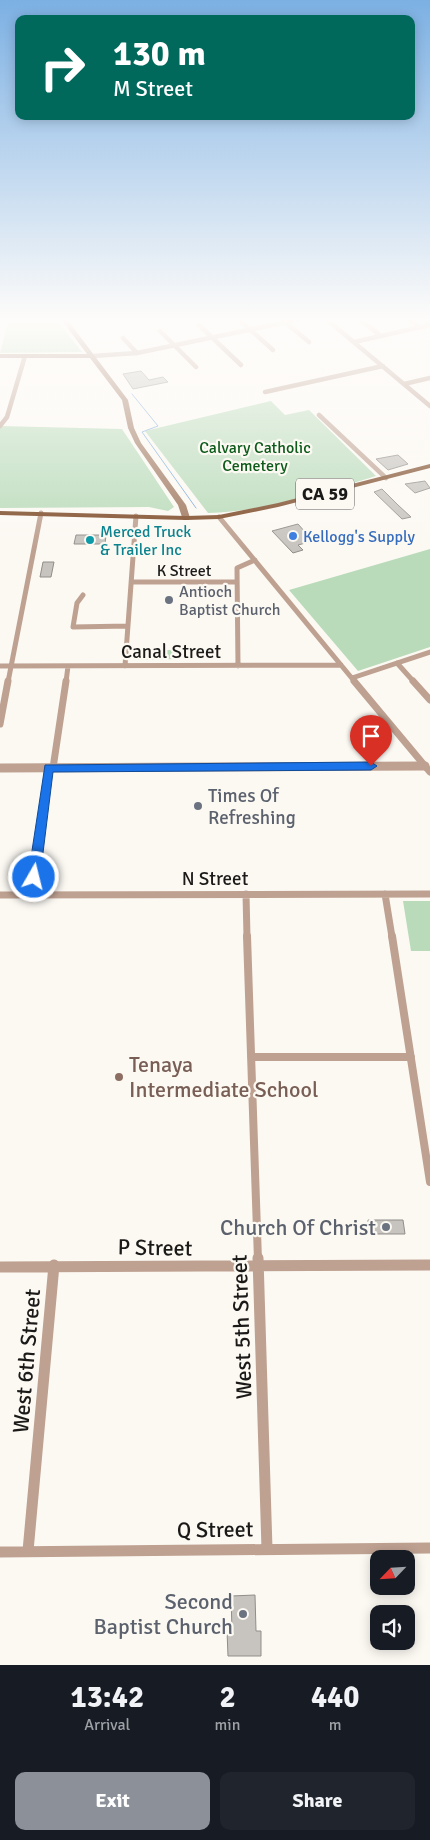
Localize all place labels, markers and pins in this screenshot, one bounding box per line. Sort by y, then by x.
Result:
place label: Merced Truck & Trailer Inc [100,522,191,560]
place label: Kellogg's Supply [303,527,415,547]
marker: Kellogg's Supply [287,530,299,542]
marker: Merced Truck & Trailer Inc [84,534,96,546]
place label: Antioch Baptist Church [179,582,280,620]
marker: Antioch Baptist Church [163,594,175,606]
pin [350,715,392,766]
place label: Times Of Refreshing [208,784,296,830]
marker: Times Of Refreshing [192,800,204,812]
place label: Tenaya Intermediate School [129,1051,318,1103]
marker: Tenaya Intermediate School [113,1071,125,1083]
place label: Church Of Christ [220,1214,376,1241]
marker: Church Of Christ [380,1221,392,1233]
place label: Second Baptist Church [94,1588,233,1640]
marker: Second Baptist Church [237,1608,249,1620]

